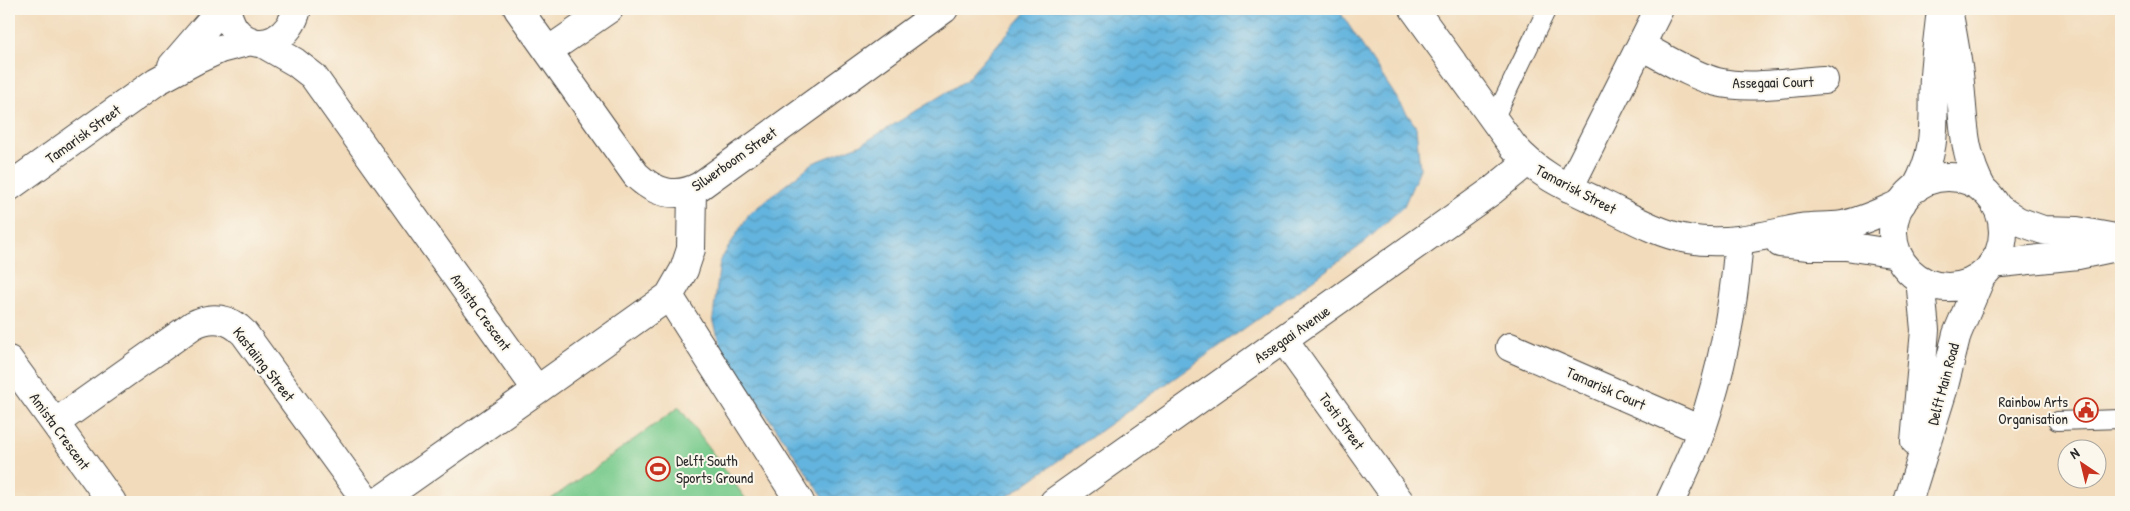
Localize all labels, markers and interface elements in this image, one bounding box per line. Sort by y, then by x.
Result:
street label: Assegaai Court [1732,71,1815,93]
street label: Tamarisk Street [41,99,126,169]
street label: Silwerboom Street [687,121,782,196]
street label: Tamarisk Street [1532,159,1621,219]
street label: Amista Crescent [446,269,517,356]
street label: Assegaai Avenue [1250,300,1334,368]
street label: Kastaiing Street [228,322,300,406]
street label: Delft Main Road [1922,341,1964,427]
street label: Tamarisk Court [1563,361,1650,415]
street label: Amista Crescent [25,388,96,475]
street label: Tosti Street [1314,388,1370,454]
place label: Rainbow Arts Organisation [1998,391,2068,429]
public building icon: Rainbow Arts Organisation [2073,397,2099,423]
north arrow [2058,438,2108,488]
text: N [2066,443,2083,463]
place label: Delft South Sports Ground [676,450,753,488]
sports icon: Delft South Sports Ground [645,456,671,482]

